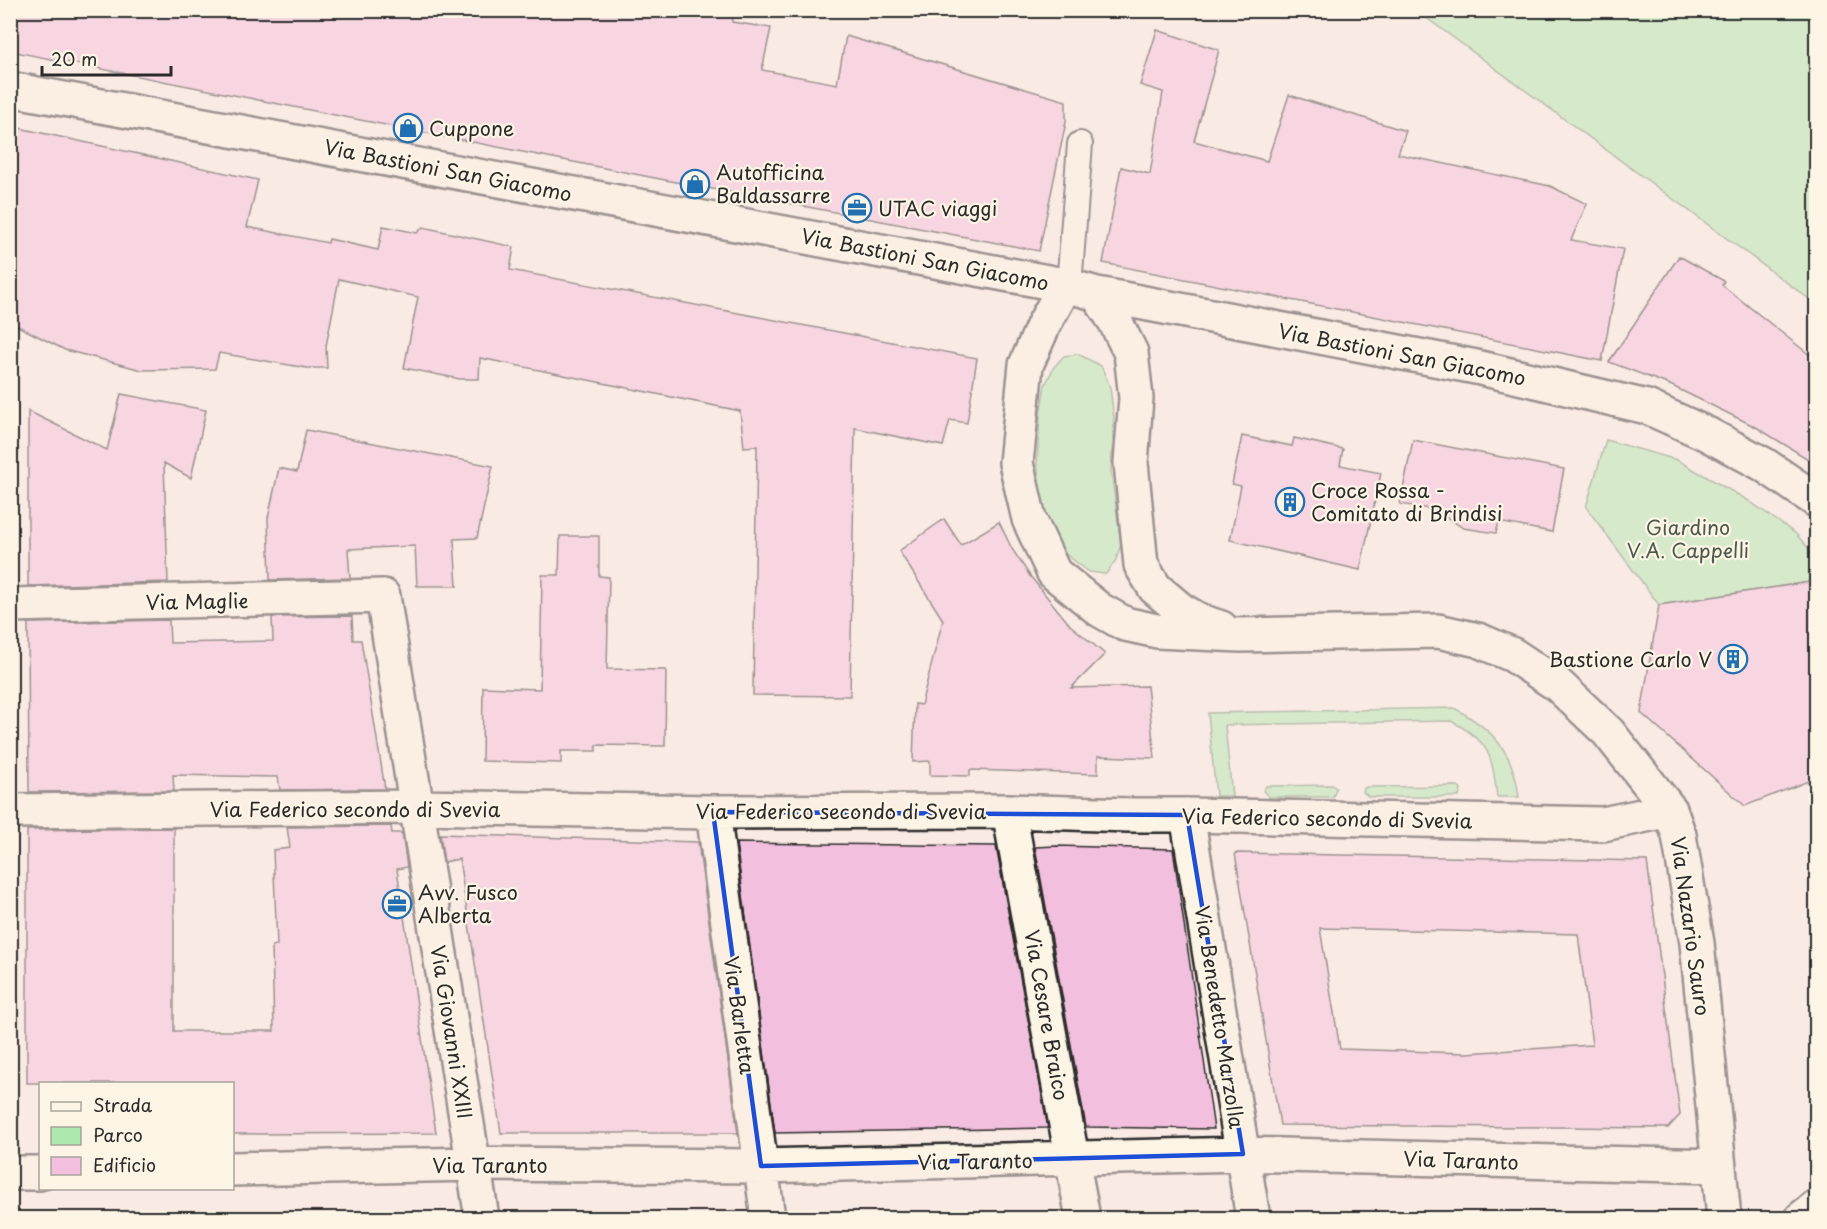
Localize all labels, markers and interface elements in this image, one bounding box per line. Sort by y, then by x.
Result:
scale bar [42,39,171,77]
text: 20 m [51,45,97,72]
shop icon: Cuppone [392,112,424,144]
place label: Cuppone [429,113,514,143]
street label: Via Bastioni San Giacomo [322,131,574,209]
place label: Autofficina Baldassarre [716,157,831,210]
shop icon: Autofficina Baldassarre [679,168,711,200]
office icon: UTAC viaggi [841,192,873,224]
place label: UTAC viaggi [878,193,997,223]
street label: Via Bastioni San Giacomo [799,220,1051,298]
street label: Via Bastioni San Giacomo [1276,315,1528,393]
place label: Croce Rossa - Comitato di Brindisi [1311,475,1503,528]
building icon: Croce Rossa - Comitato di Brindisi [1274,486,1306,518]
park label: Giardino V.A. Cappelli [1627,512,1749,565]
street label: Via Maglie [145,585,249,617]
building icon: Bastione Carlo V [1717,643,1749,675]
place label: Bastione Carlo V [1549,644,1712,674]
street label: Via Federico secondo di Svevia [210,794,501,824]
street label: Via Federico secondo di Svevia [696,796,987,826]
street label: Via Federico secondo di Svevia [1181,800,1473,836]
street label: Via Nazario Sauro [1664,835,1718,1017]
place label: Avv. Fusco Alberta [418,877,518,930]
office icon: Avv. Fusco Alberta [381,888,413,920]
street label: Via Benedetto Marzolla [1188,903,1253,1131]
street label: Via Cesare Braico [1017,927,1077,1103]
street label: Via Giovanni XXIII [423,943,481,1121]
street label: Via Barletta [717,954,763,1076]
legend [39,1082,234,1190]
text: Strada [93,1091,153,1118]
text: Parco [93,1121,143,1148]
street label: Via Taranto [1403,1143,1519,1177]
street label: Via Taranto [917,1145,1033,1177]
street label: Via Taranto [432,1150,548,1180]
text: Edificio [93,1151,156,1178]

